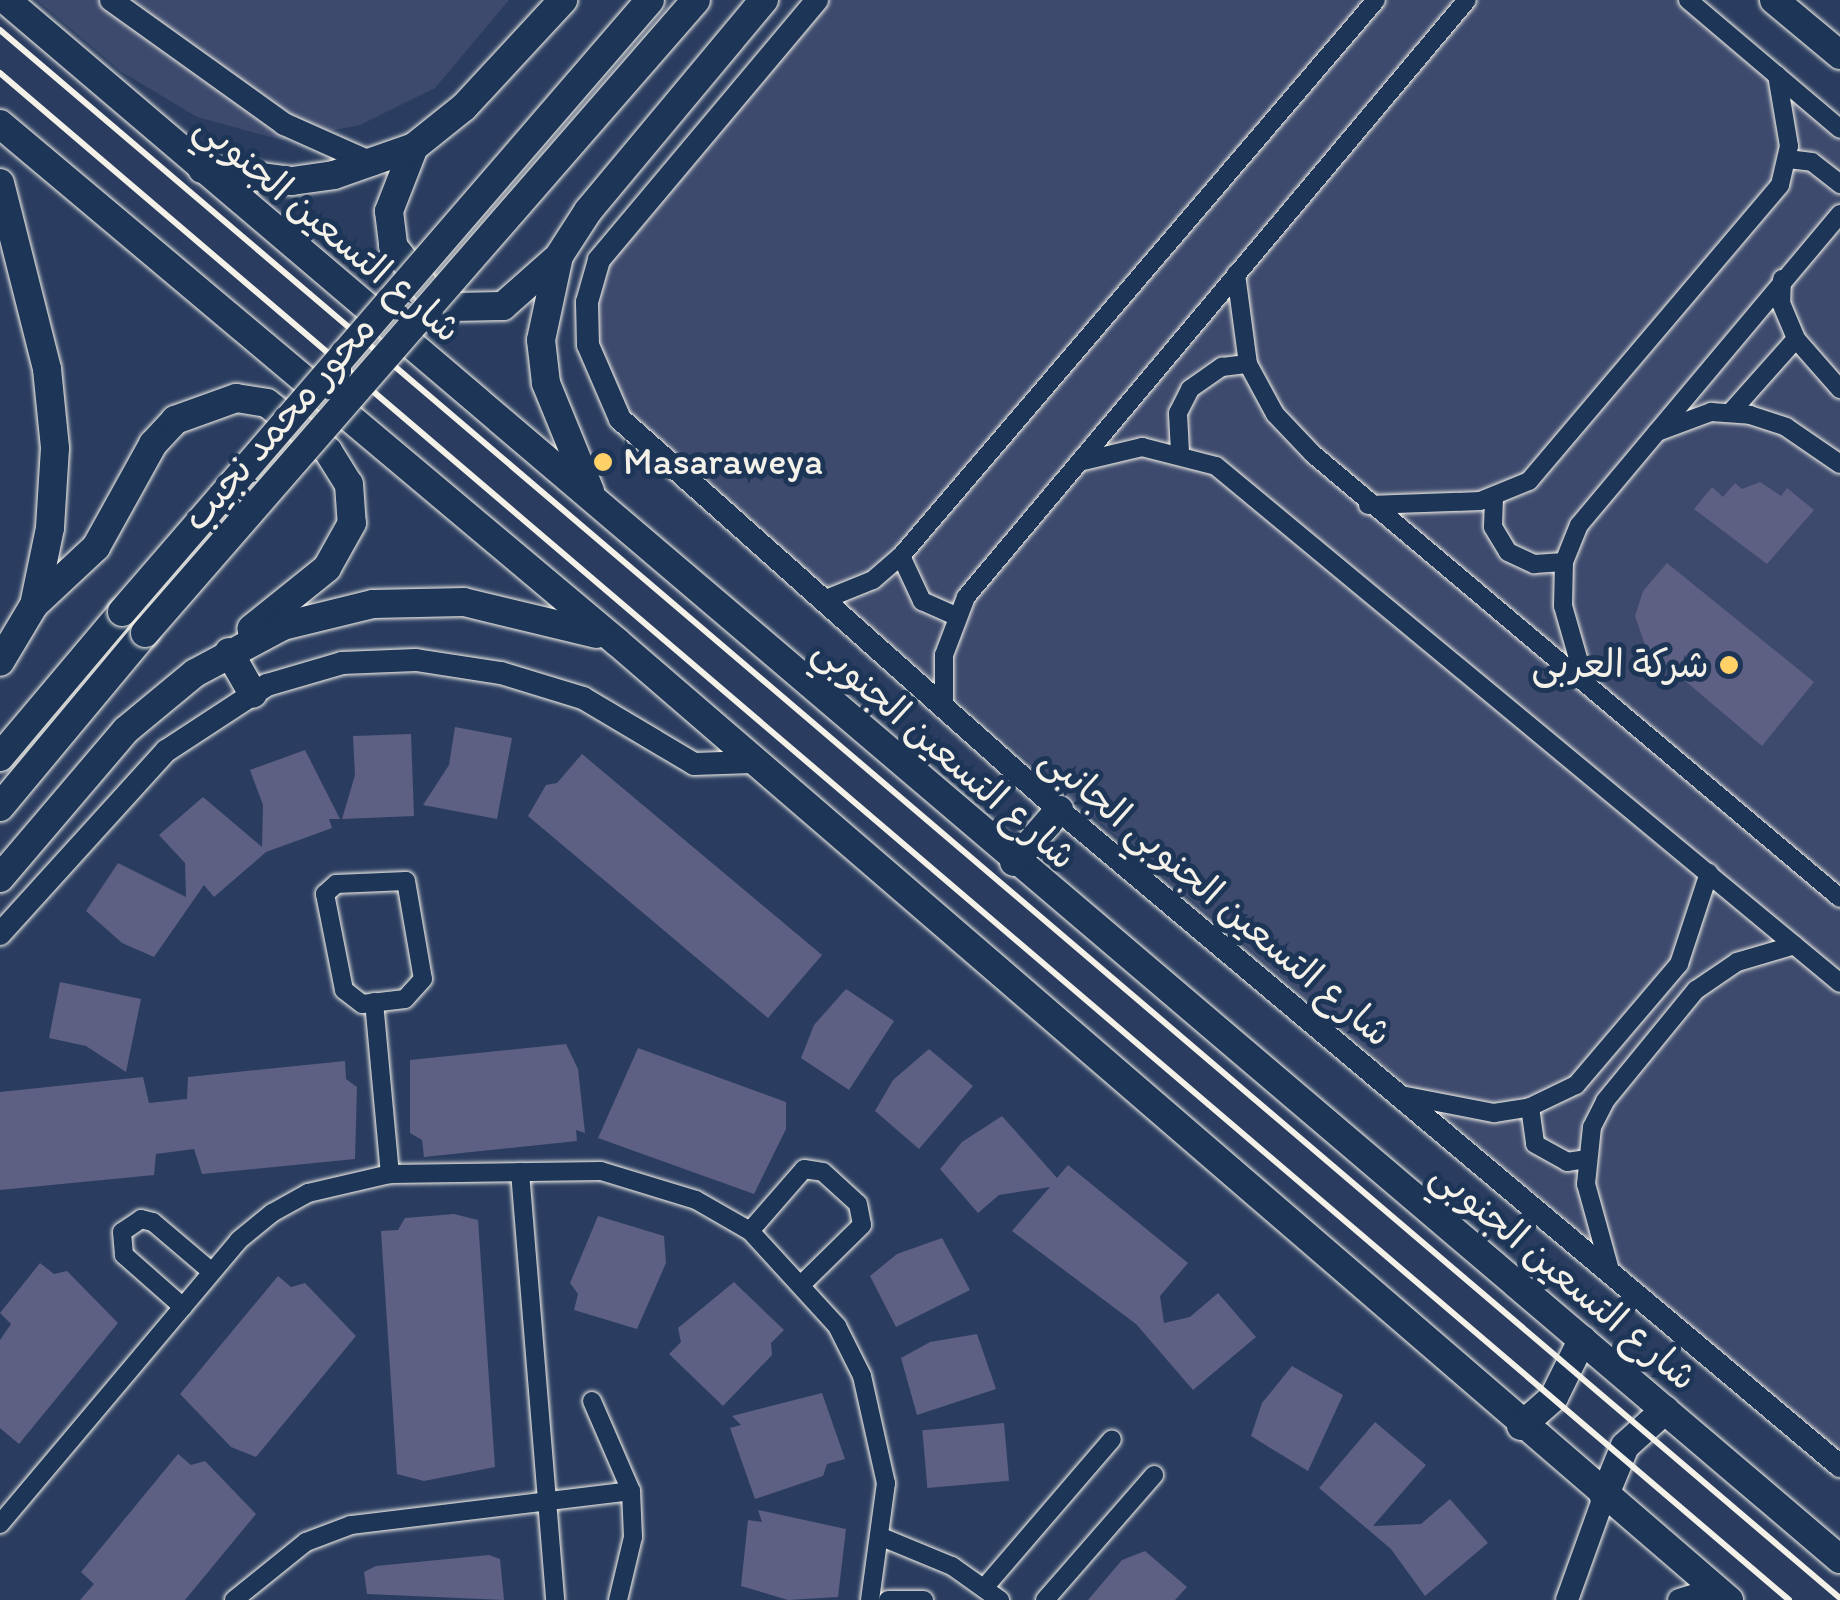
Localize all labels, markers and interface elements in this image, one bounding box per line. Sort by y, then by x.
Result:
street label: شارع التسعين الجنوبي [186,104,470,352]
street label: محور محمد نجيب [173,306,385,540]
place label: Masaraweya [623,439,823,485]
marker: Masaraweya [592,451,614,473]
street label: شارع التسعين الجنوبي [805,627,1085,879]
place label: شركة العربى [1531,642,1709,688]
marker: شركة العربى [1718,654,1740,676]
street label: شارع التسعين الجنوبي الجانبى [1031,736,1401,1056]
street label: شارع التسعين الجنوبي [1422,1152,1706,1400]

